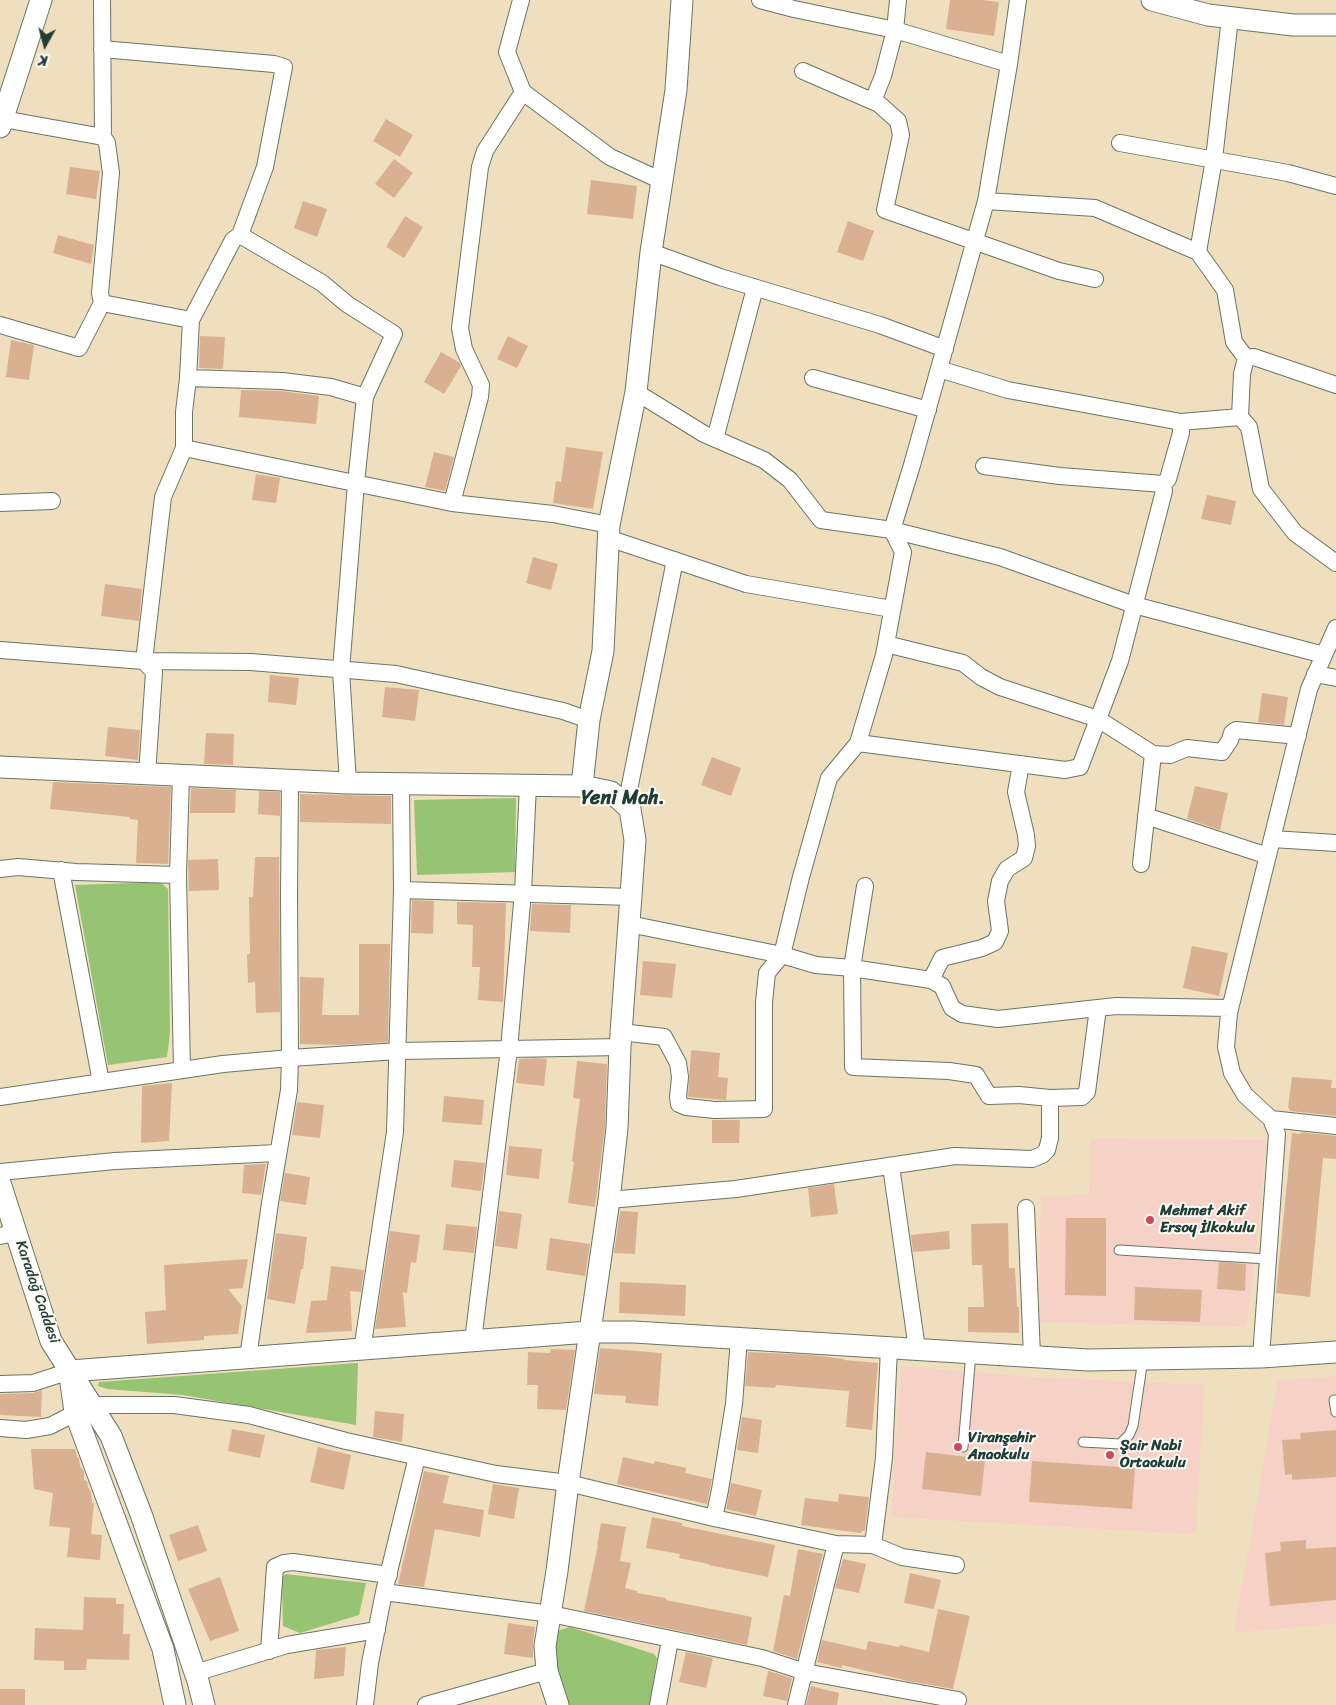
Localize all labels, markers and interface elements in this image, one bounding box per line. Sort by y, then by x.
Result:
north arrow [20,20,70,70]
text: K [37,47,49,73]
district label: Yeni Mah. [581,787,665,811]
place label: Mehmet Akif Ersoy İlkokulu [1160,1202,1255,1237]
marker: Mehmet Akif Ersoy İlkokulu [1144,1214,1156,1226]
street label: Karadağ Caddesi [11,1238,63,1346]
place label: Viranşehir Anaokulu [968,1429,1035,1464]
place label: Şair Nabi Ortaokulu [1120,1437,1186,1472]
marker: Viranşehir Anaokulu [952,1441,964,1453]
marker: Şair Nabi Ortaokulu [1104,1449,1116,1461]

